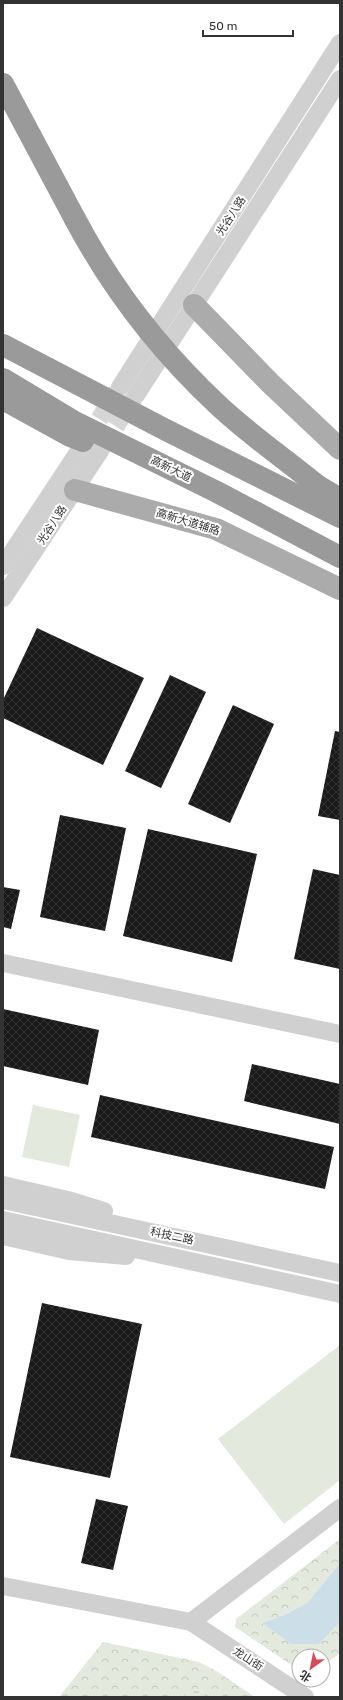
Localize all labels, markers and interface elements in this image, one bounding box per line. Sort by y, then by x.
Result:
scale bar [203,12,293,38]
text: 50 m [209,19,237,33]
street label: 光谷八路 [214,194,248,238]
street label: 高新大道 [148,454,194,484]
street label: 光谷八路 [35,503,69,547]
street label: 高新大道辅路 [155,506,221,538]
street label: 科技二路 [149,1225,195,1247]
street label: 龙山街 [231,1645,265,1673]
north arrow [291,1648,331,1688]
text: 北 [298,1668,314,1684]

